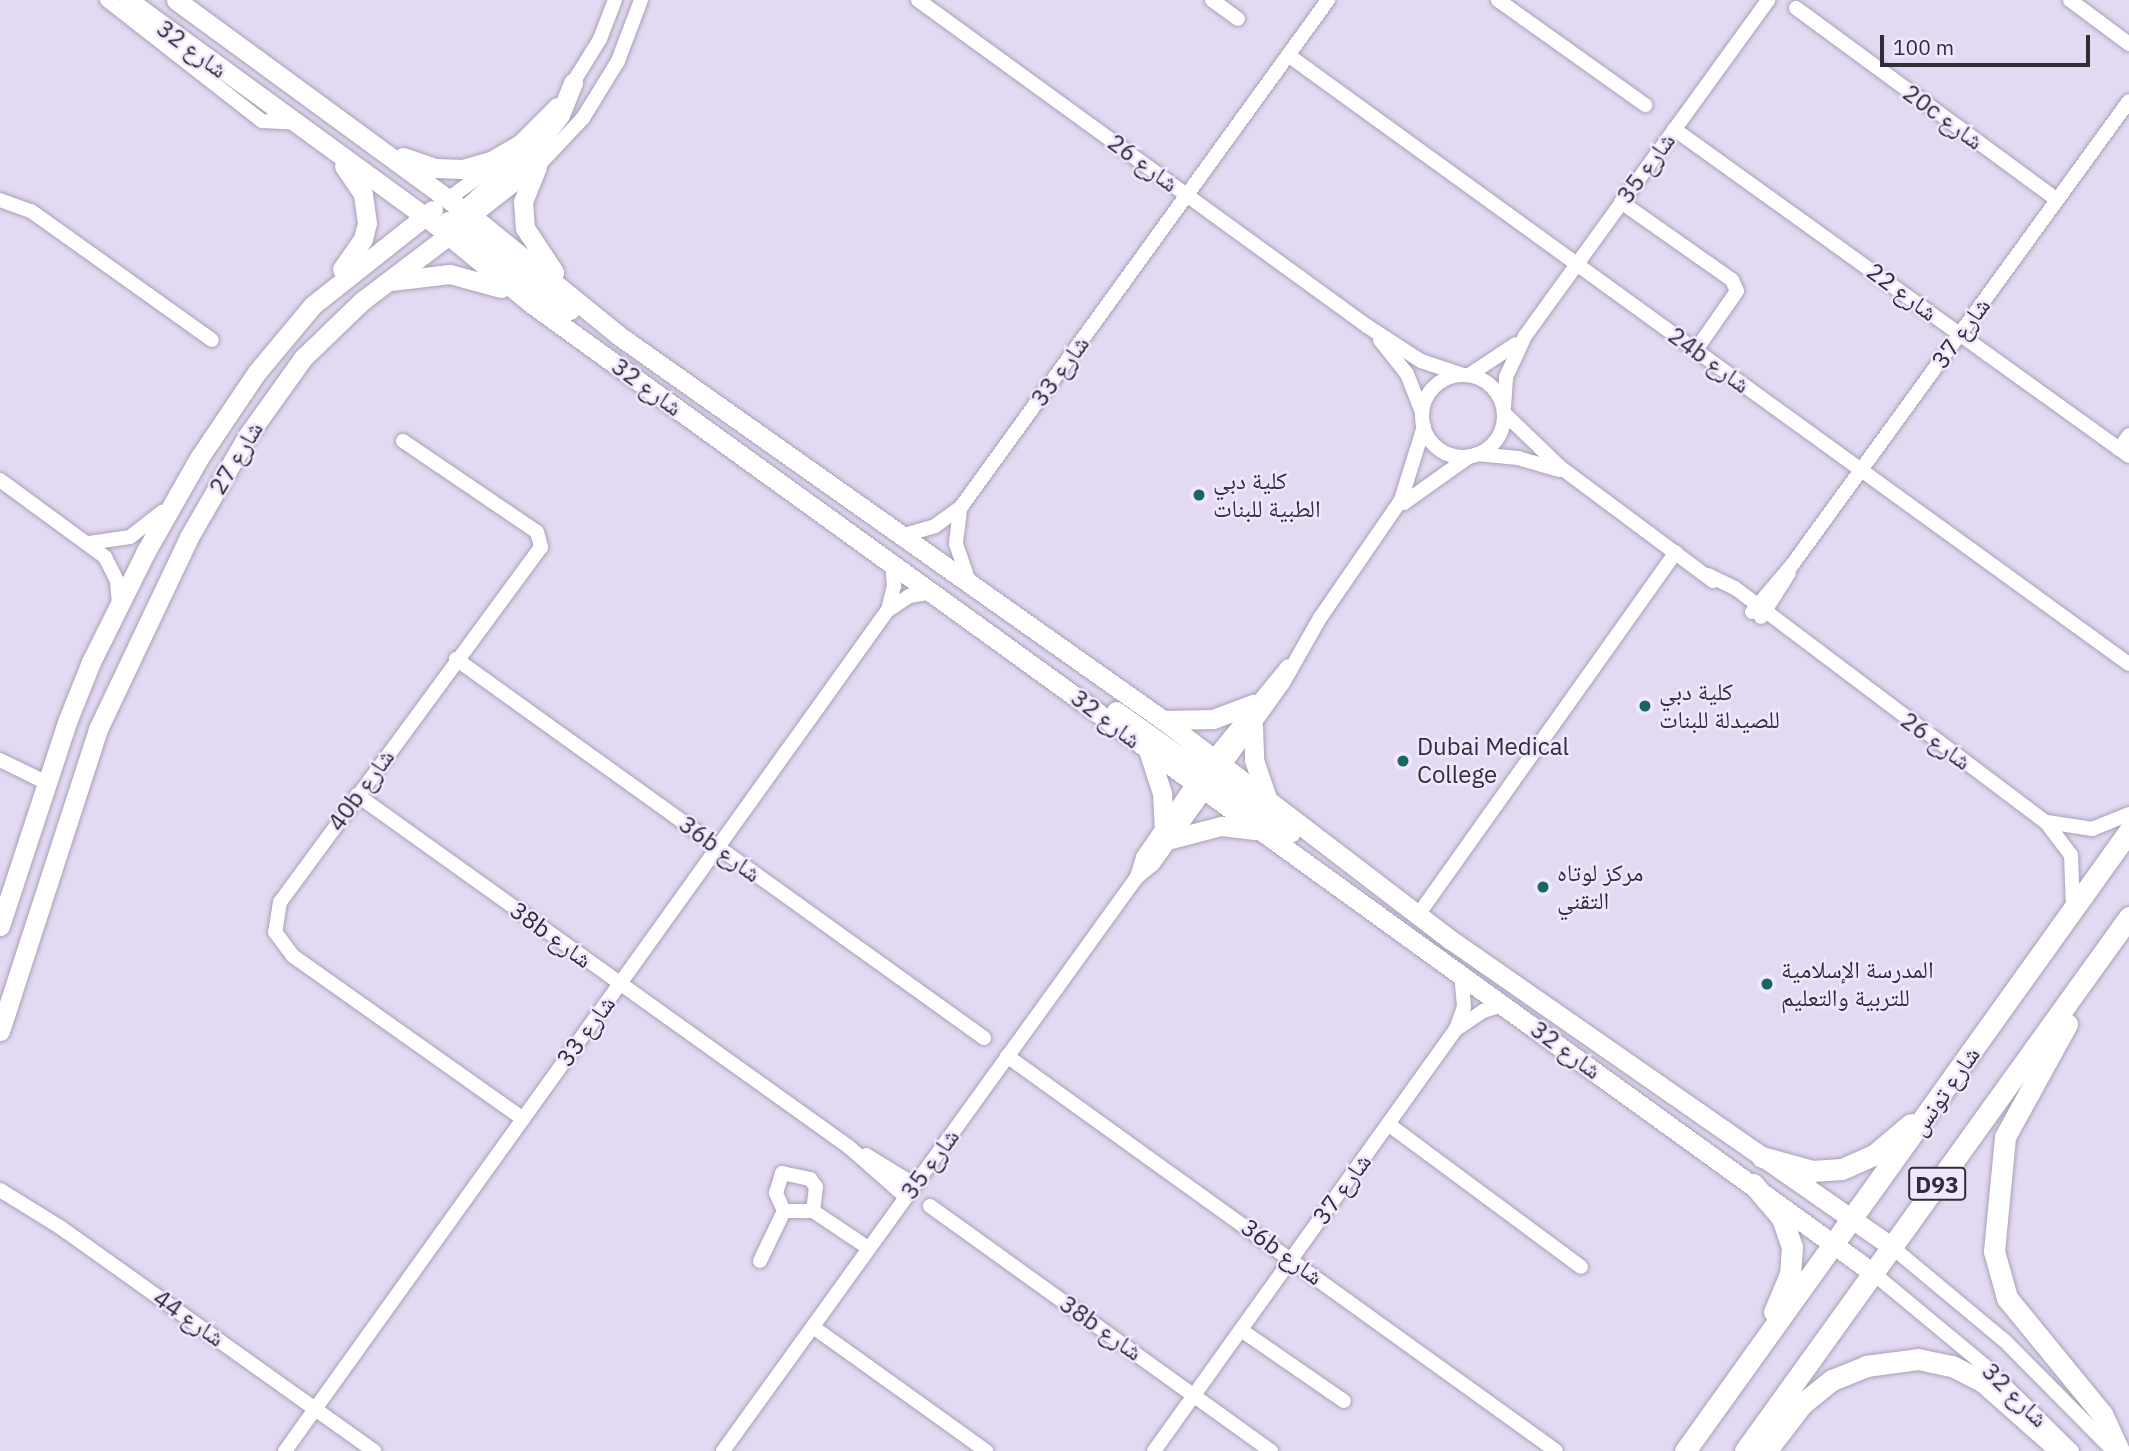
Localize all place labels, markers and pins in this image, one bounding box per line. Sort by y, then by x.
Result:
place label: كلية دبي الطبية للبنات [1213,467,1321,523]
marker: كلية دبي الطبية للبنات [1191,487,1207,503]
place label: كلية دبي للصيدلة للبنات [1659,678,1780,734]
marker: كلية دبي للصيدلة للبنات [1637,698,1653,714]
place label: Dubai Medical College [1417,733,1569,789]
marker: Dubai Medical College [1395,753,1411,769]
place label: مركز لوتاه التقني [1557,859,1643,915]
marker: مركز لوتاه التقني [1535,879,1551,895]
place label: المدرسة الإسلامية للتربية والتعليم [1781,956,1934,1012]
marker: المدرسة الإسلامية للتربية والتعليم [1759,976,1775,992]

